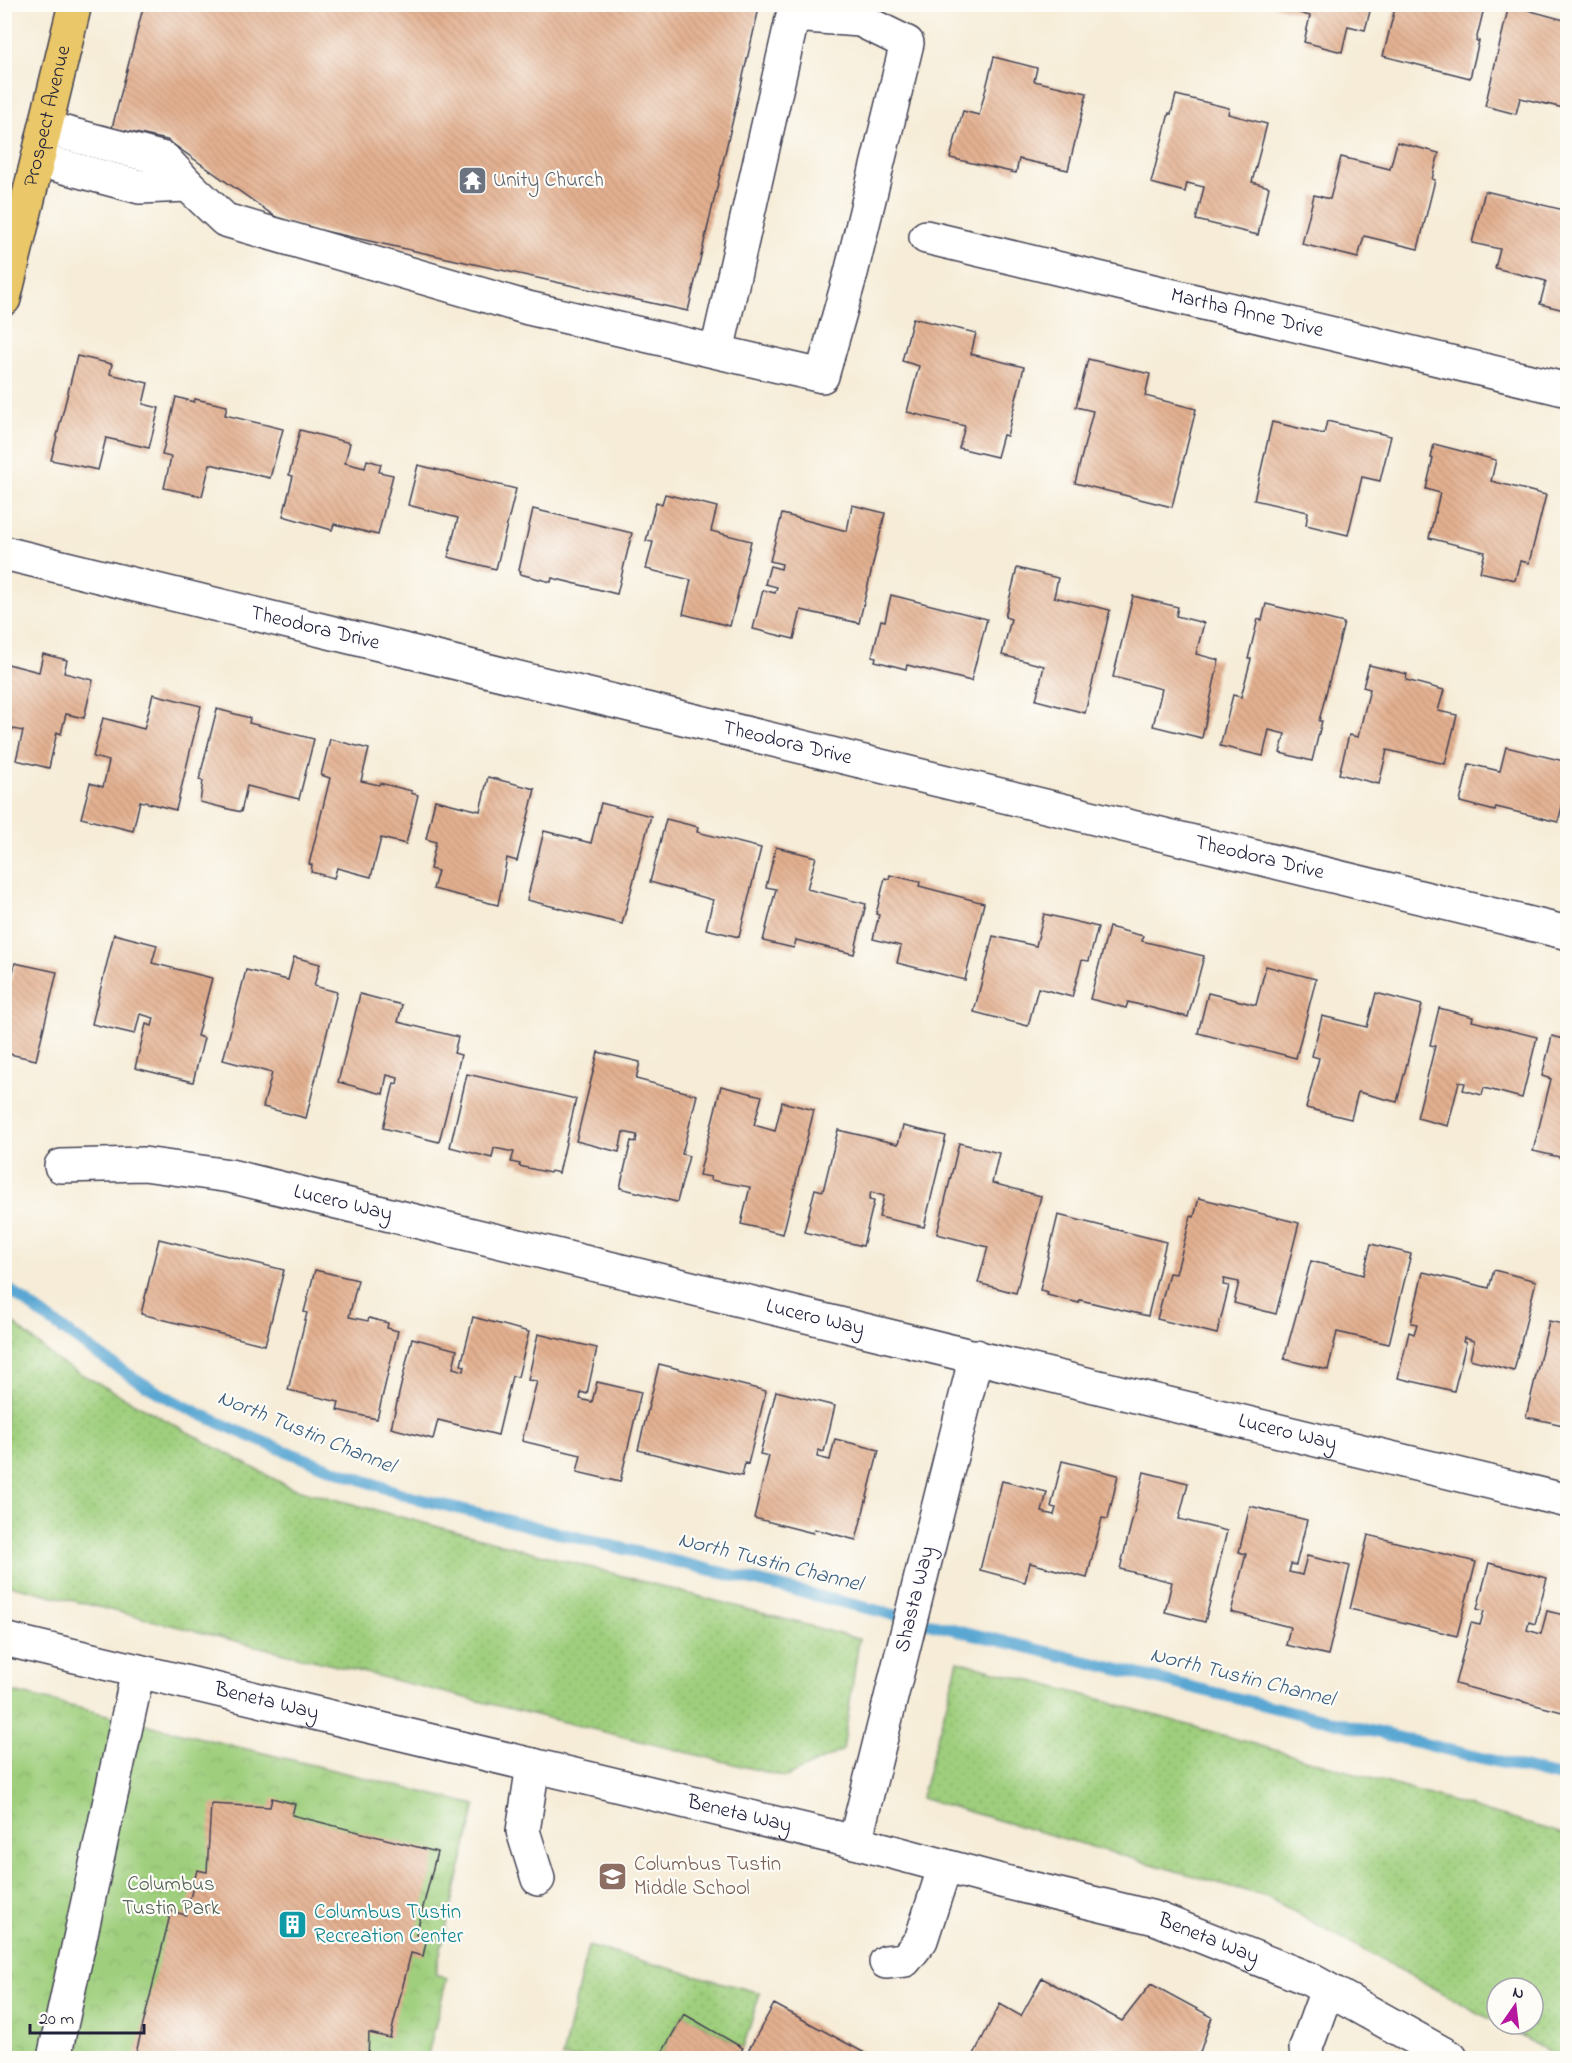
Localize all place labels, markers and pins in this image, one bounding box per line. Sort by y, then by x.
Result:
temple icon: Unity Church [456,165,488,197]
place label: Unity Church [493,166,604,198]
place label: Columbus Tustin Middle School [634,1850,781,1904]
school or university icon: Columbus Tustin Middle School [597,1861,629,1893]
place label: Columbus Tustin Recreation Center [314,1898,464,1952]
building icon: Columbus Tustin Recreation Center [277,1909,309,1941]

